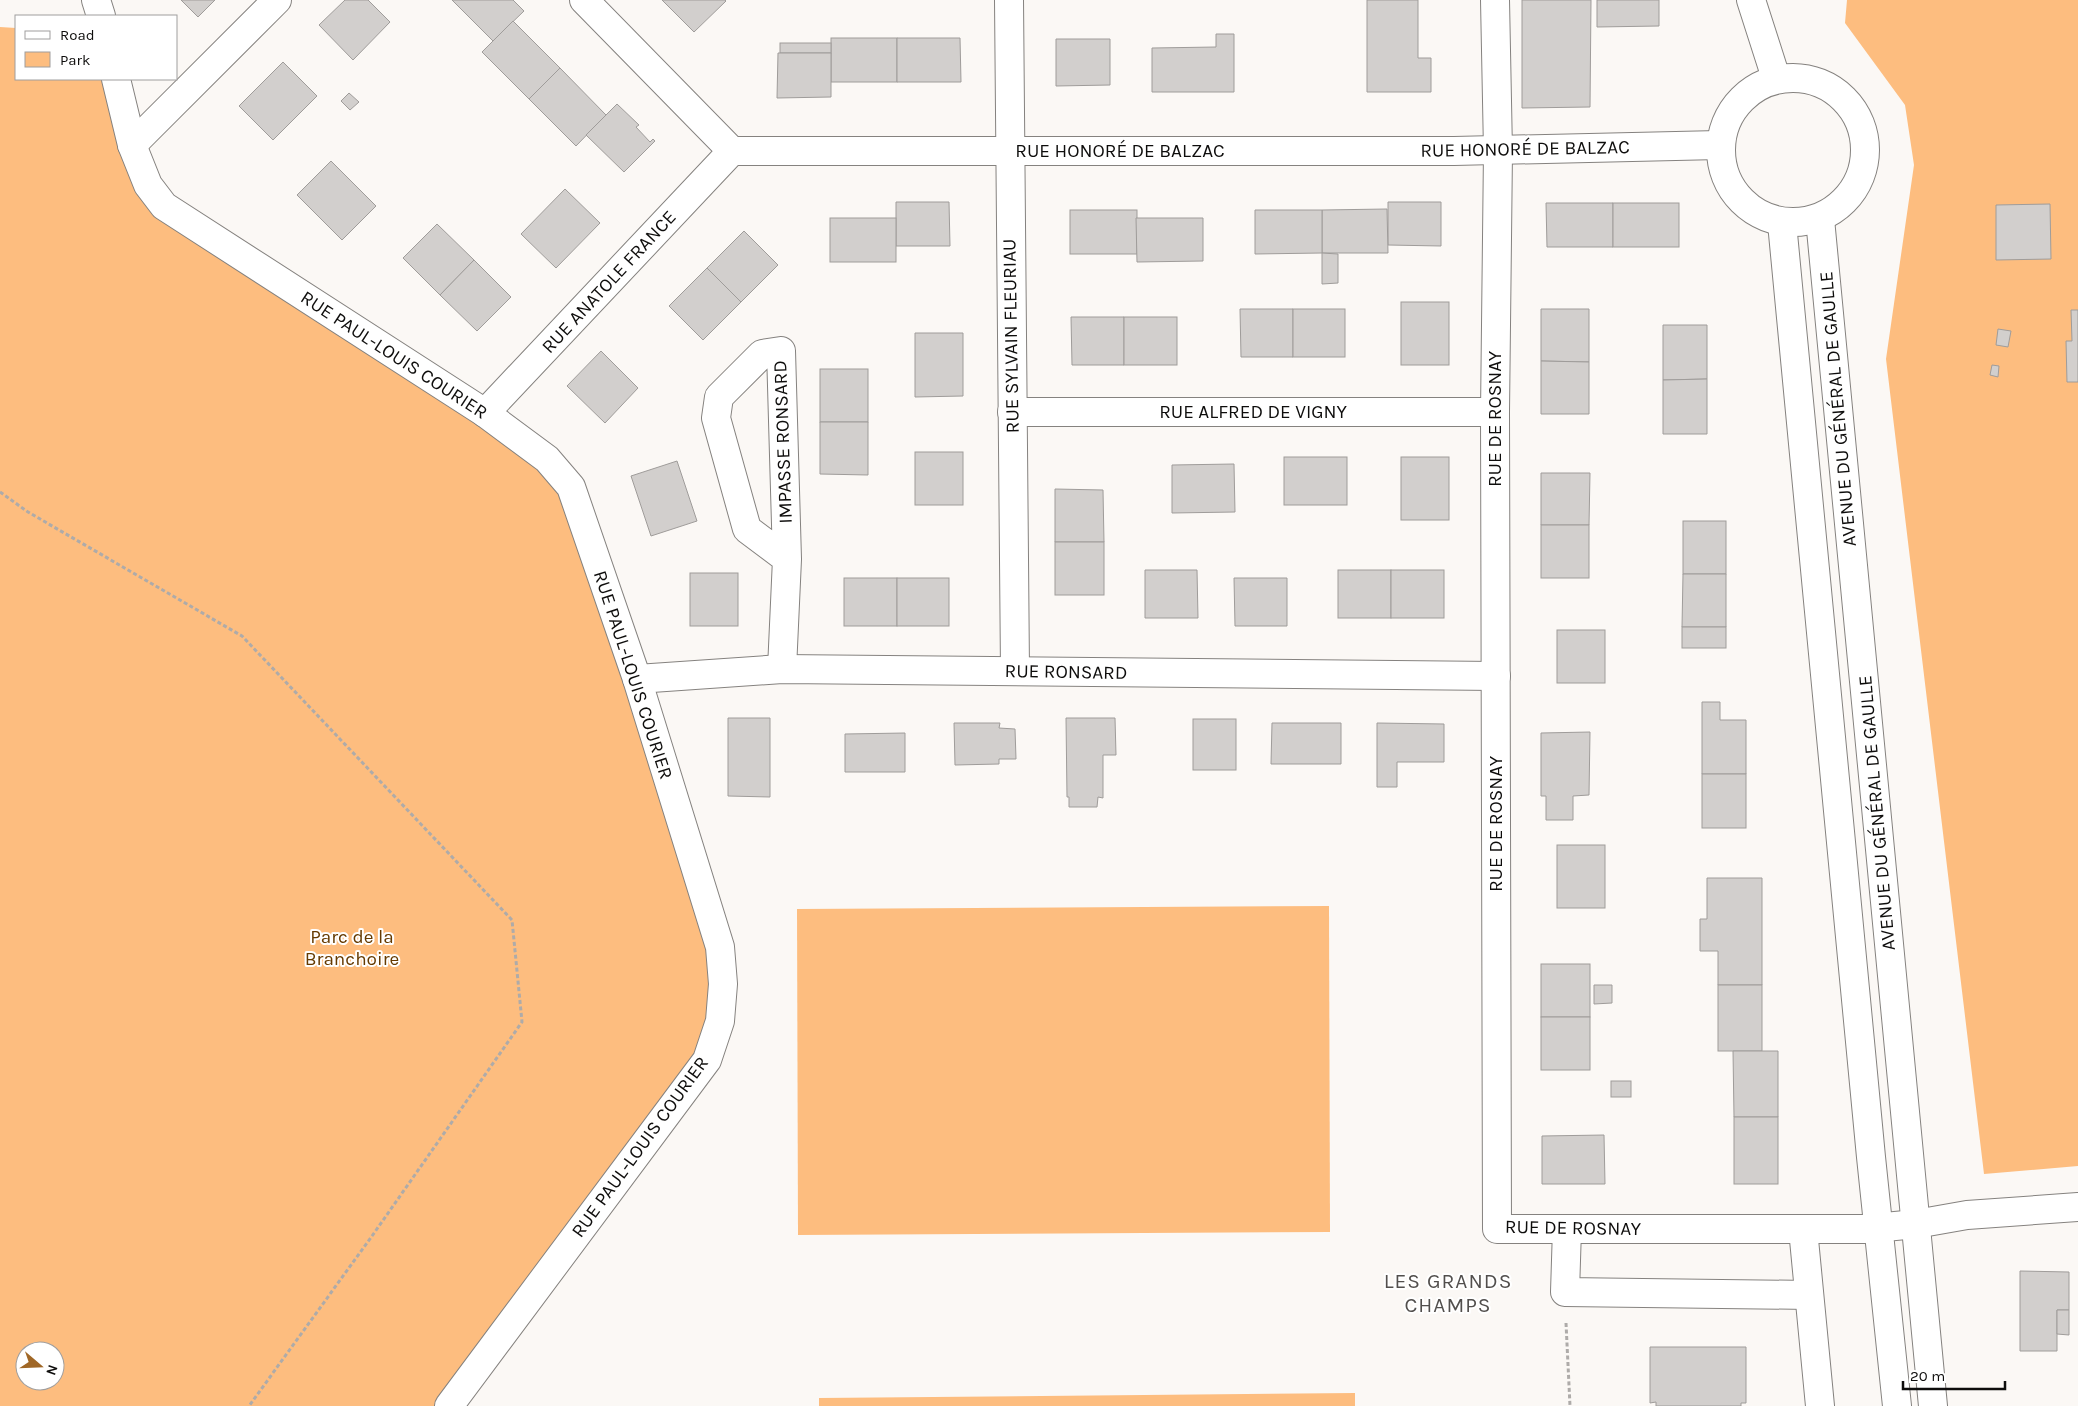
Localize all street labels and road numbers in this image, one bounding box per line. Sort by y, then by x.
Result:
street label: RUE HONORÉ DE BALZAC [1420,135,1630,162]
street label: RUE HONORÉ DE BALZAC [1015,139,1225,162]
street label: RUE ANATOLE FRANCE [537,206,681,358]
street label: RUE SYLVAIN FLEURIAU [998,238,1024,434]
street label: AVENUE DU GÉNÉRAL DE GAULLE [1814,271,1861,548]
street label: RUE PAUL-LOUIS COURIER [296,286,492,424]
street label: RUE DE ROSNAY [1484,350,1506,487]
street label: IMPASSE RONSARD [769,360,797,524]
street label: RUE ALFRED DE VIGNY [1159,401,1347,423]
street label: RUE PAUL-LOUIS COURIER [589,568,677,782]
street label: RUE RONSARD [1004,660,1128,684]
street label: AVENUE DU GÉNÉRAL DE GAULLE [1853,675,1900,952]
street label: RUE DE ROSNAY [1485,755,1507,892]
street label: RUE PAUL-LOUIS COURIER [567,1052,713,1242]
street label: RUE DE ROSNAY [1505,1216,1642,1240]

